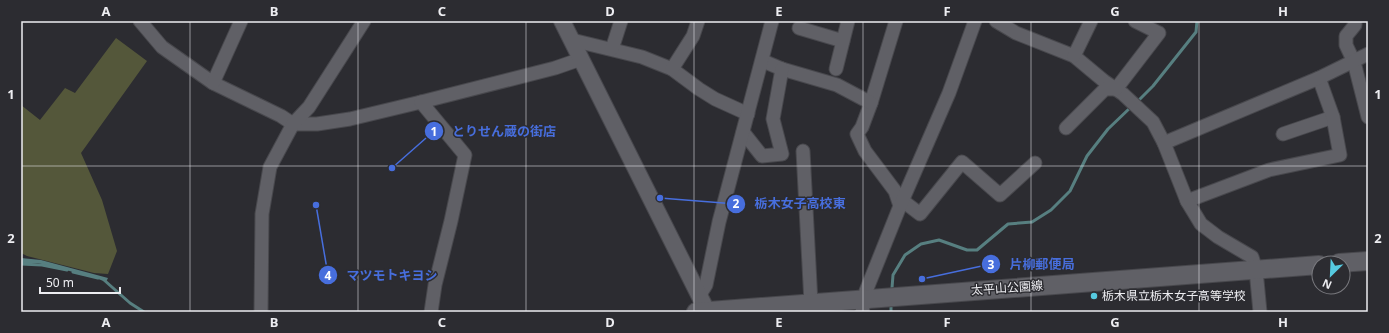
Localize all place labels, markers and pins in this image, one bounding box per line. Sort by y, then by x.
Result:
callout: とりせん蔵の街店 [424,119,564,144]
callout: 栃木女子高校東 [726,191,853,216]
callout: 片柳郵便局 [981,252,1082,277]
callout: マツモトキヨシ [318,263,445,288]
place label: 栃木県立栃木女子高等学校 [1102,287,1246,304]
marker: 栃木県立栃木女子高等学校 [1089,291,1099,301]

